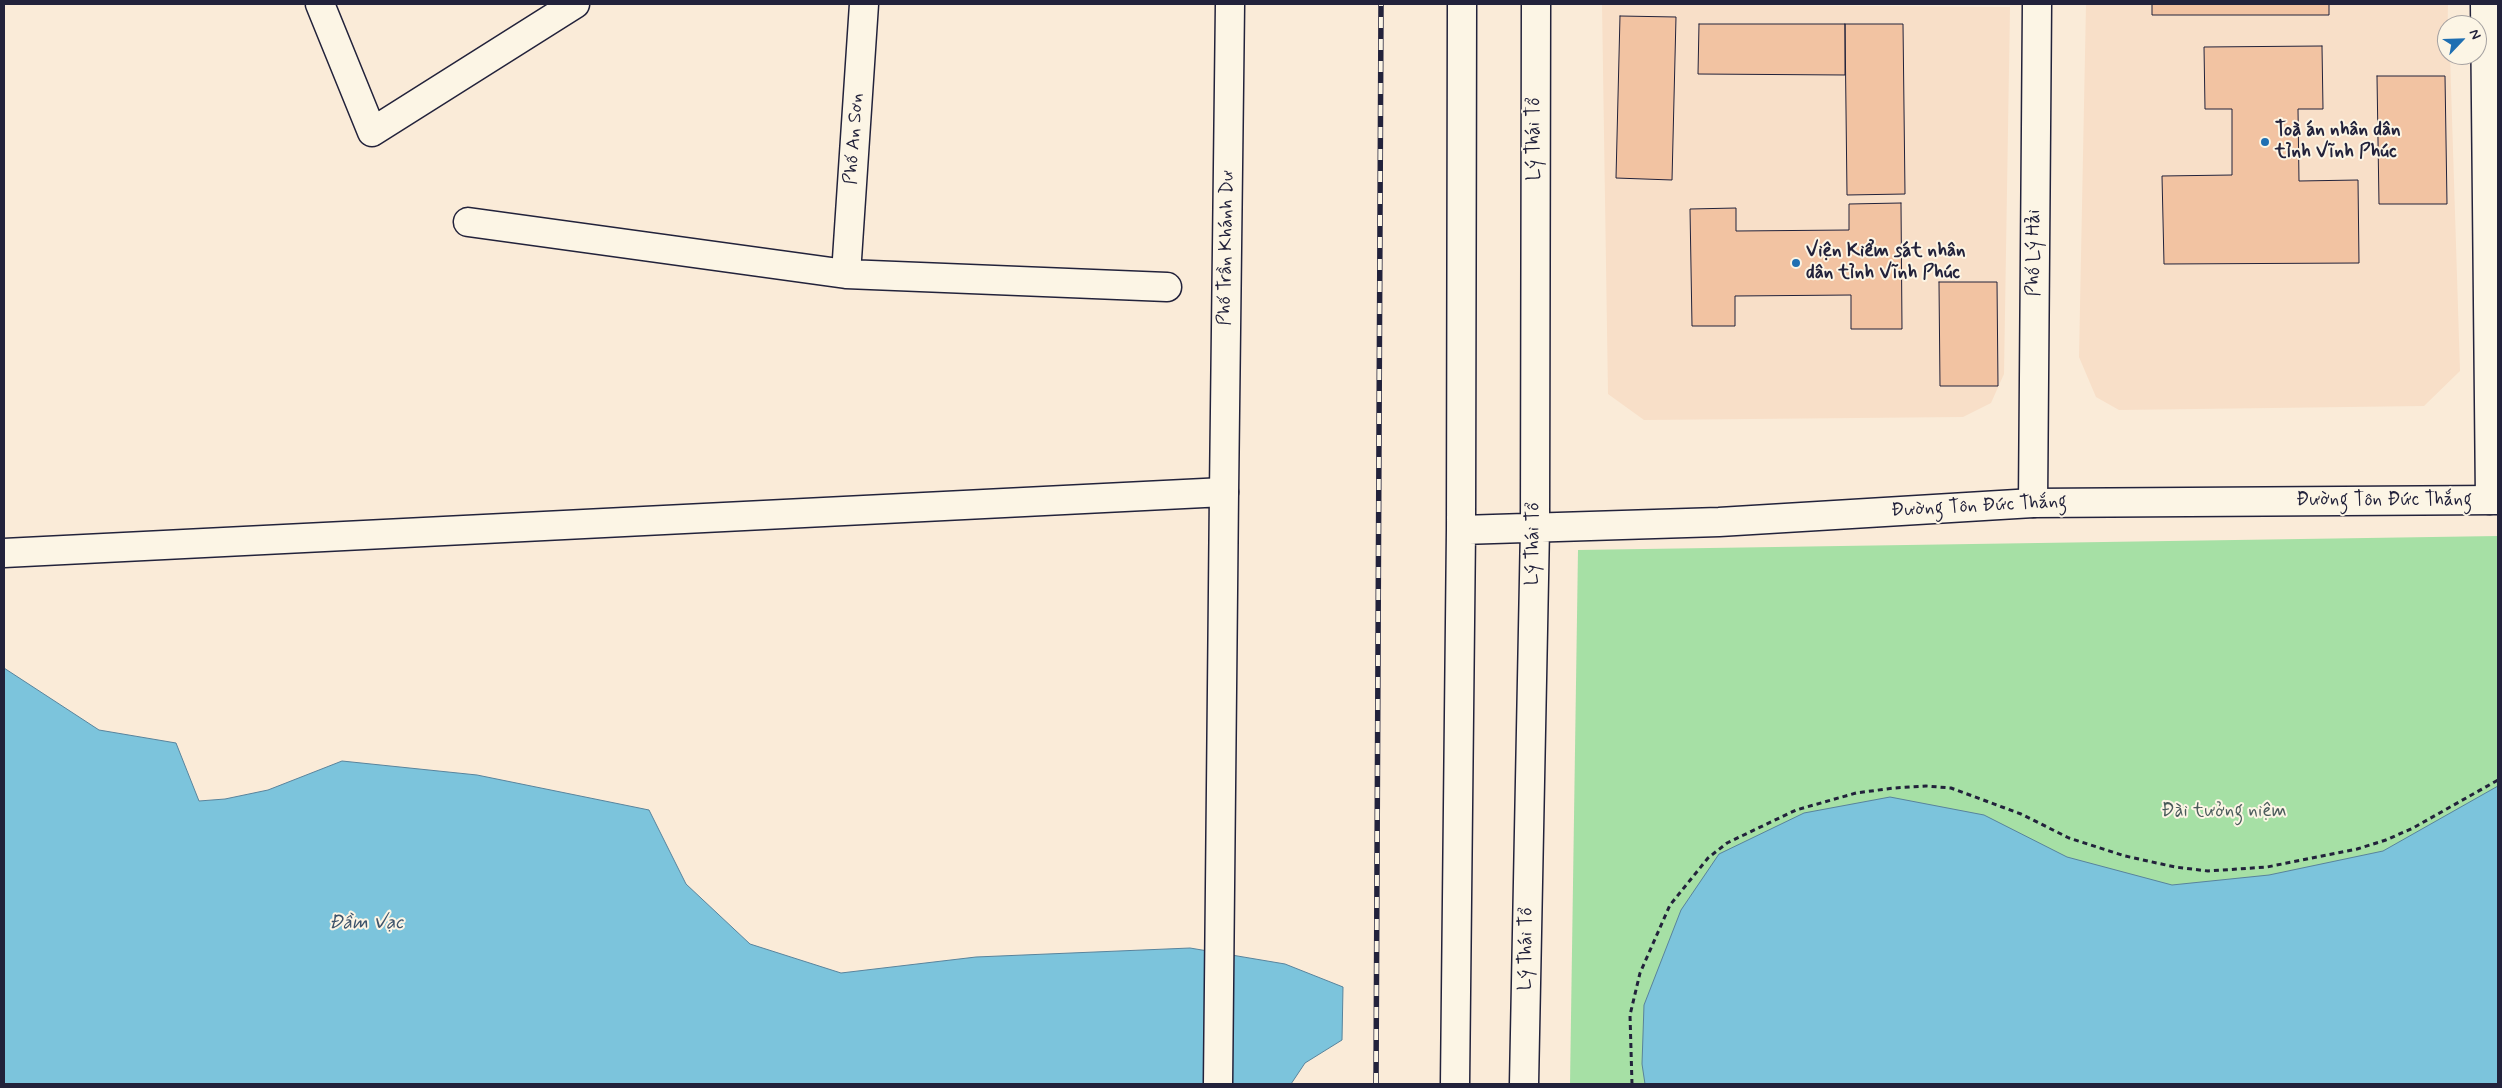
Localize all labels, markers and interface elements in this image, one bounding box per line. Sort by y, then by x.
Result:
north arrow [2437,15,2487,65]
text: N [2465,26,2485,42]
street label: Phố An Sơn [840,92,870,186]
street label: Lý Thái Tổ [1524,98,1546,180]
place label: Toà án nhân dân tỉnh Vĩnh Phúc [2275,120,2400,164]
marker: Toà án nhân dân tỉnh Vĩnh Phúc [2259,136,2271,148]
street label: Phố Trần Khánh Dư [1214,170,1240,326]
street label: Phố Lý Hải [2024,209,2046,297]
place label: Viện Kiểm sát nhân dân tỉnh Vĩnh Phúc [1806,241,1966,285]
marker: Viện Kiểm sát nhân dân tỉnh Vĩnh Phúc [1790,257,1802,269]
street label: Đường Tôn Đức Thắng [2296,490,2472,512]
street label: Đường Tôn Đức Thắng [1890,491,2068,523]
street label: Lý Thái Tổ [1522,502,1546,586]
park label: Đài tưởng niệm [2161,801,2287,823]
street label: Lý Thái Tổ [1515,907,1539,991]
water label: Đầm Vạc [329,912,403,936]

